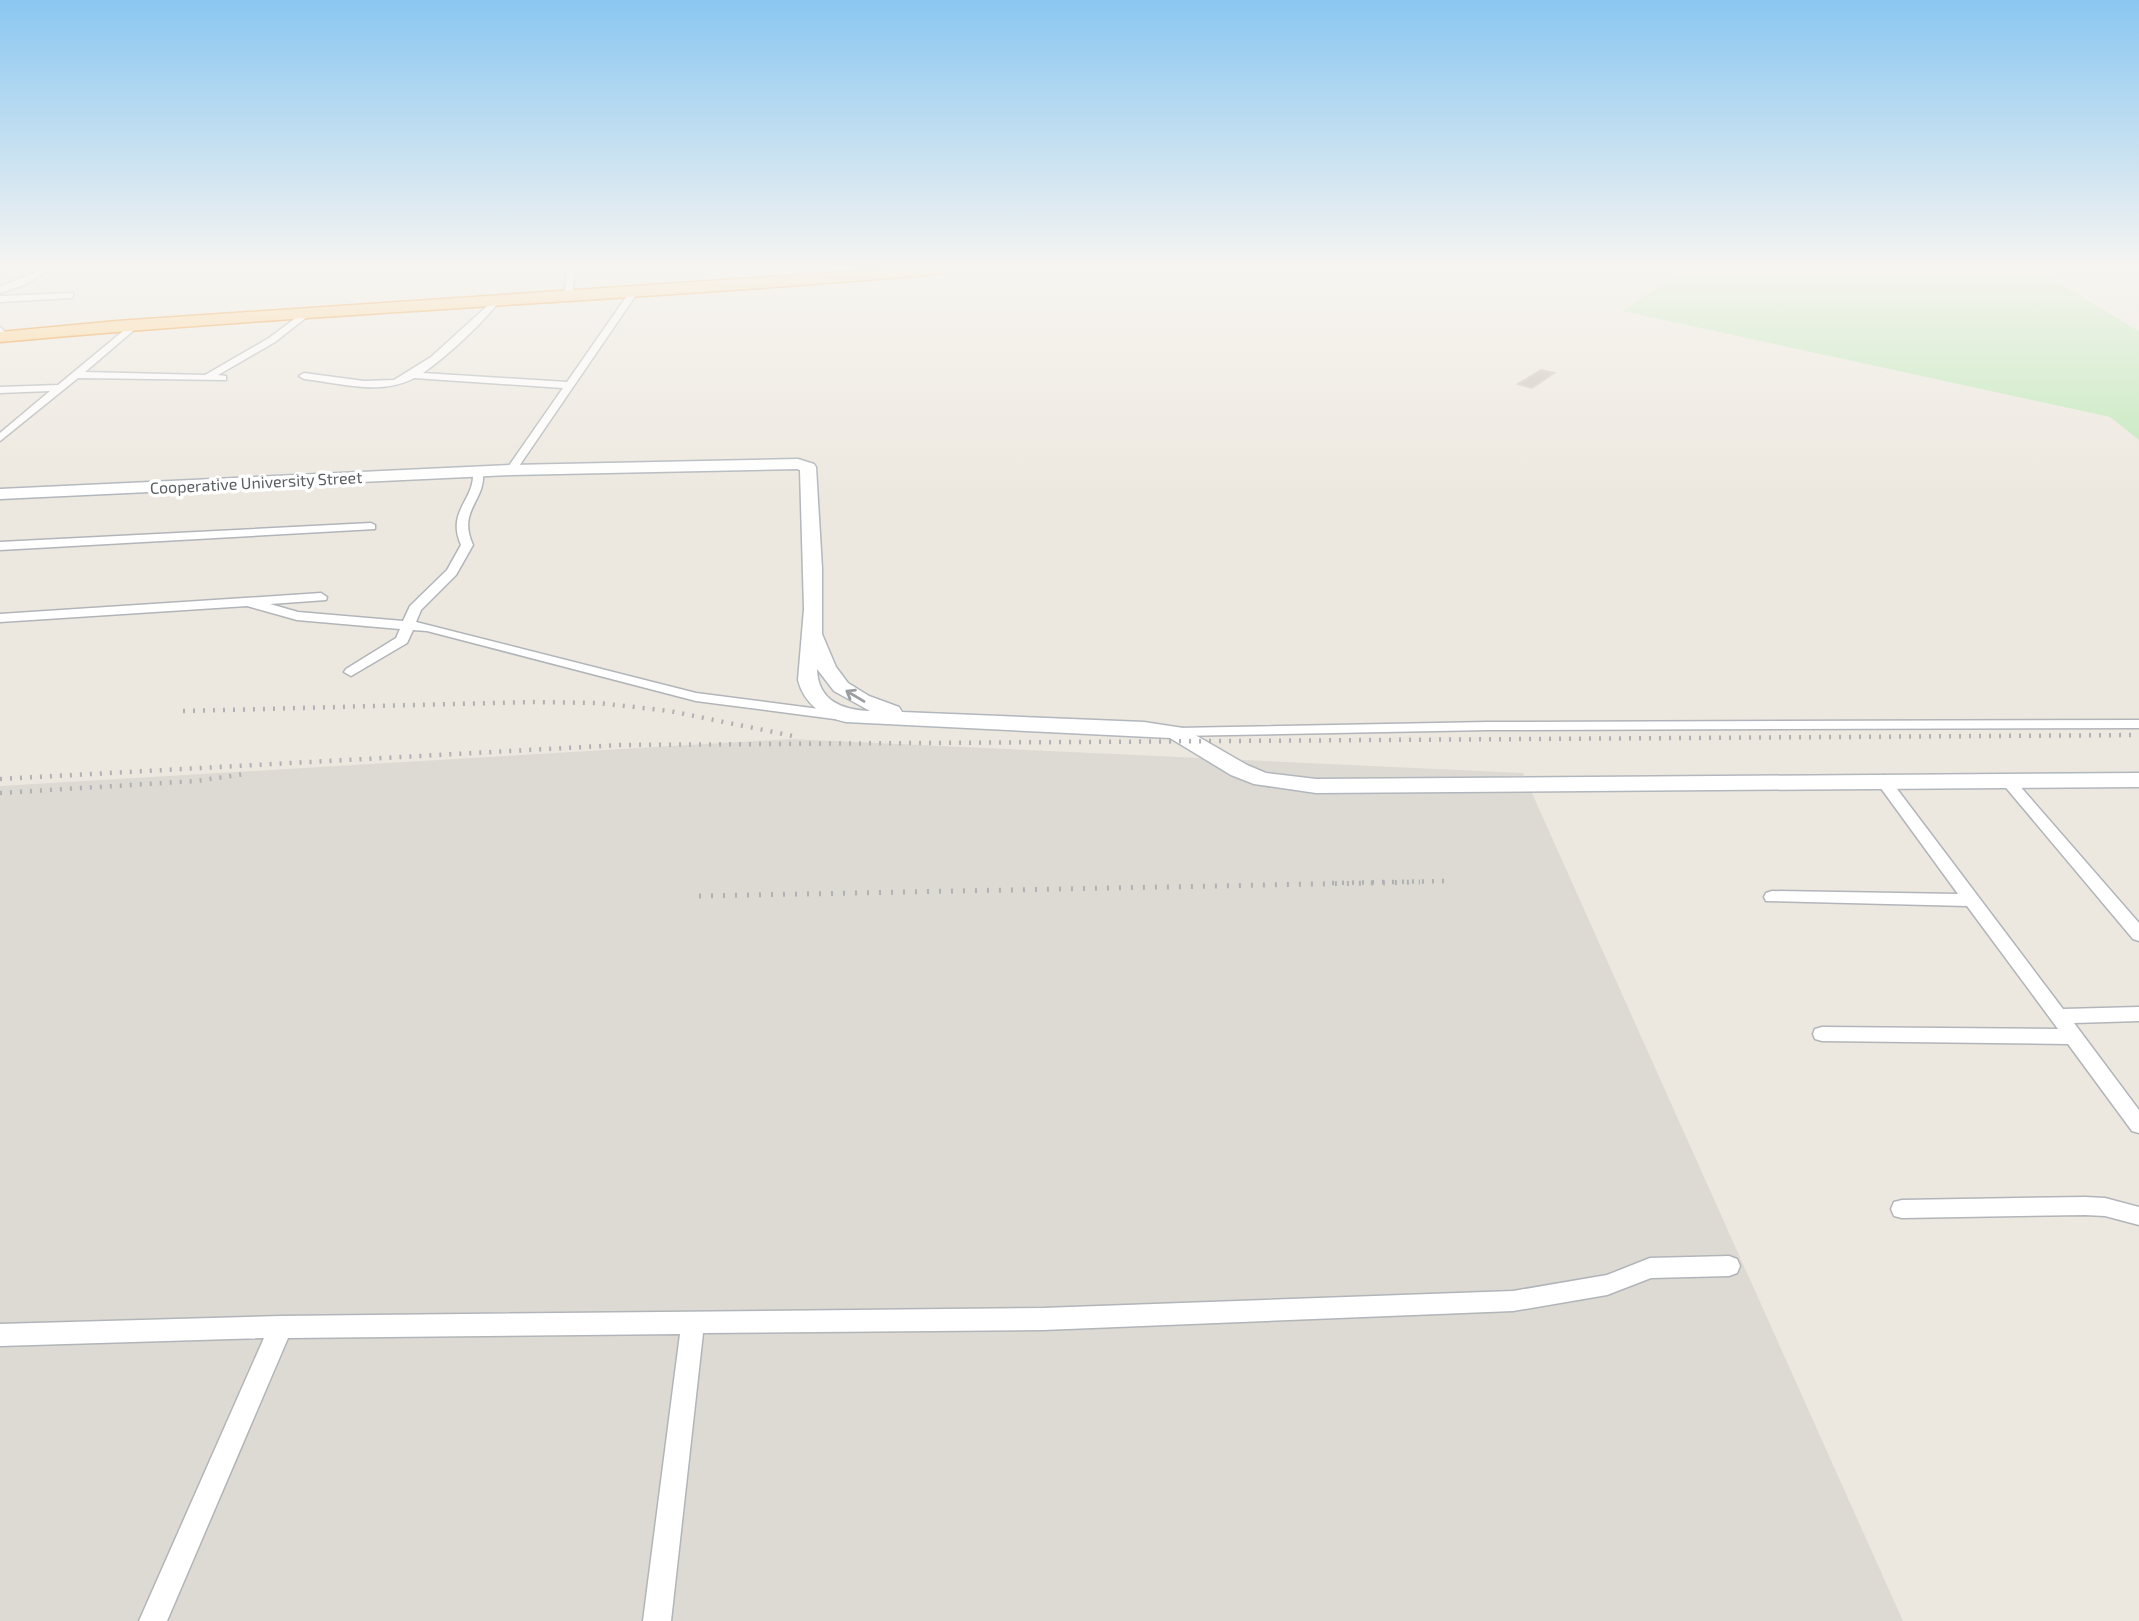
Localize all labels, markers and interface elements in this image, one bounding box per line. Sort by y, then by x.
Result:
street label: Cooperative University Street [149,467,363,497]
one-way arrow [846,689,865,704]

